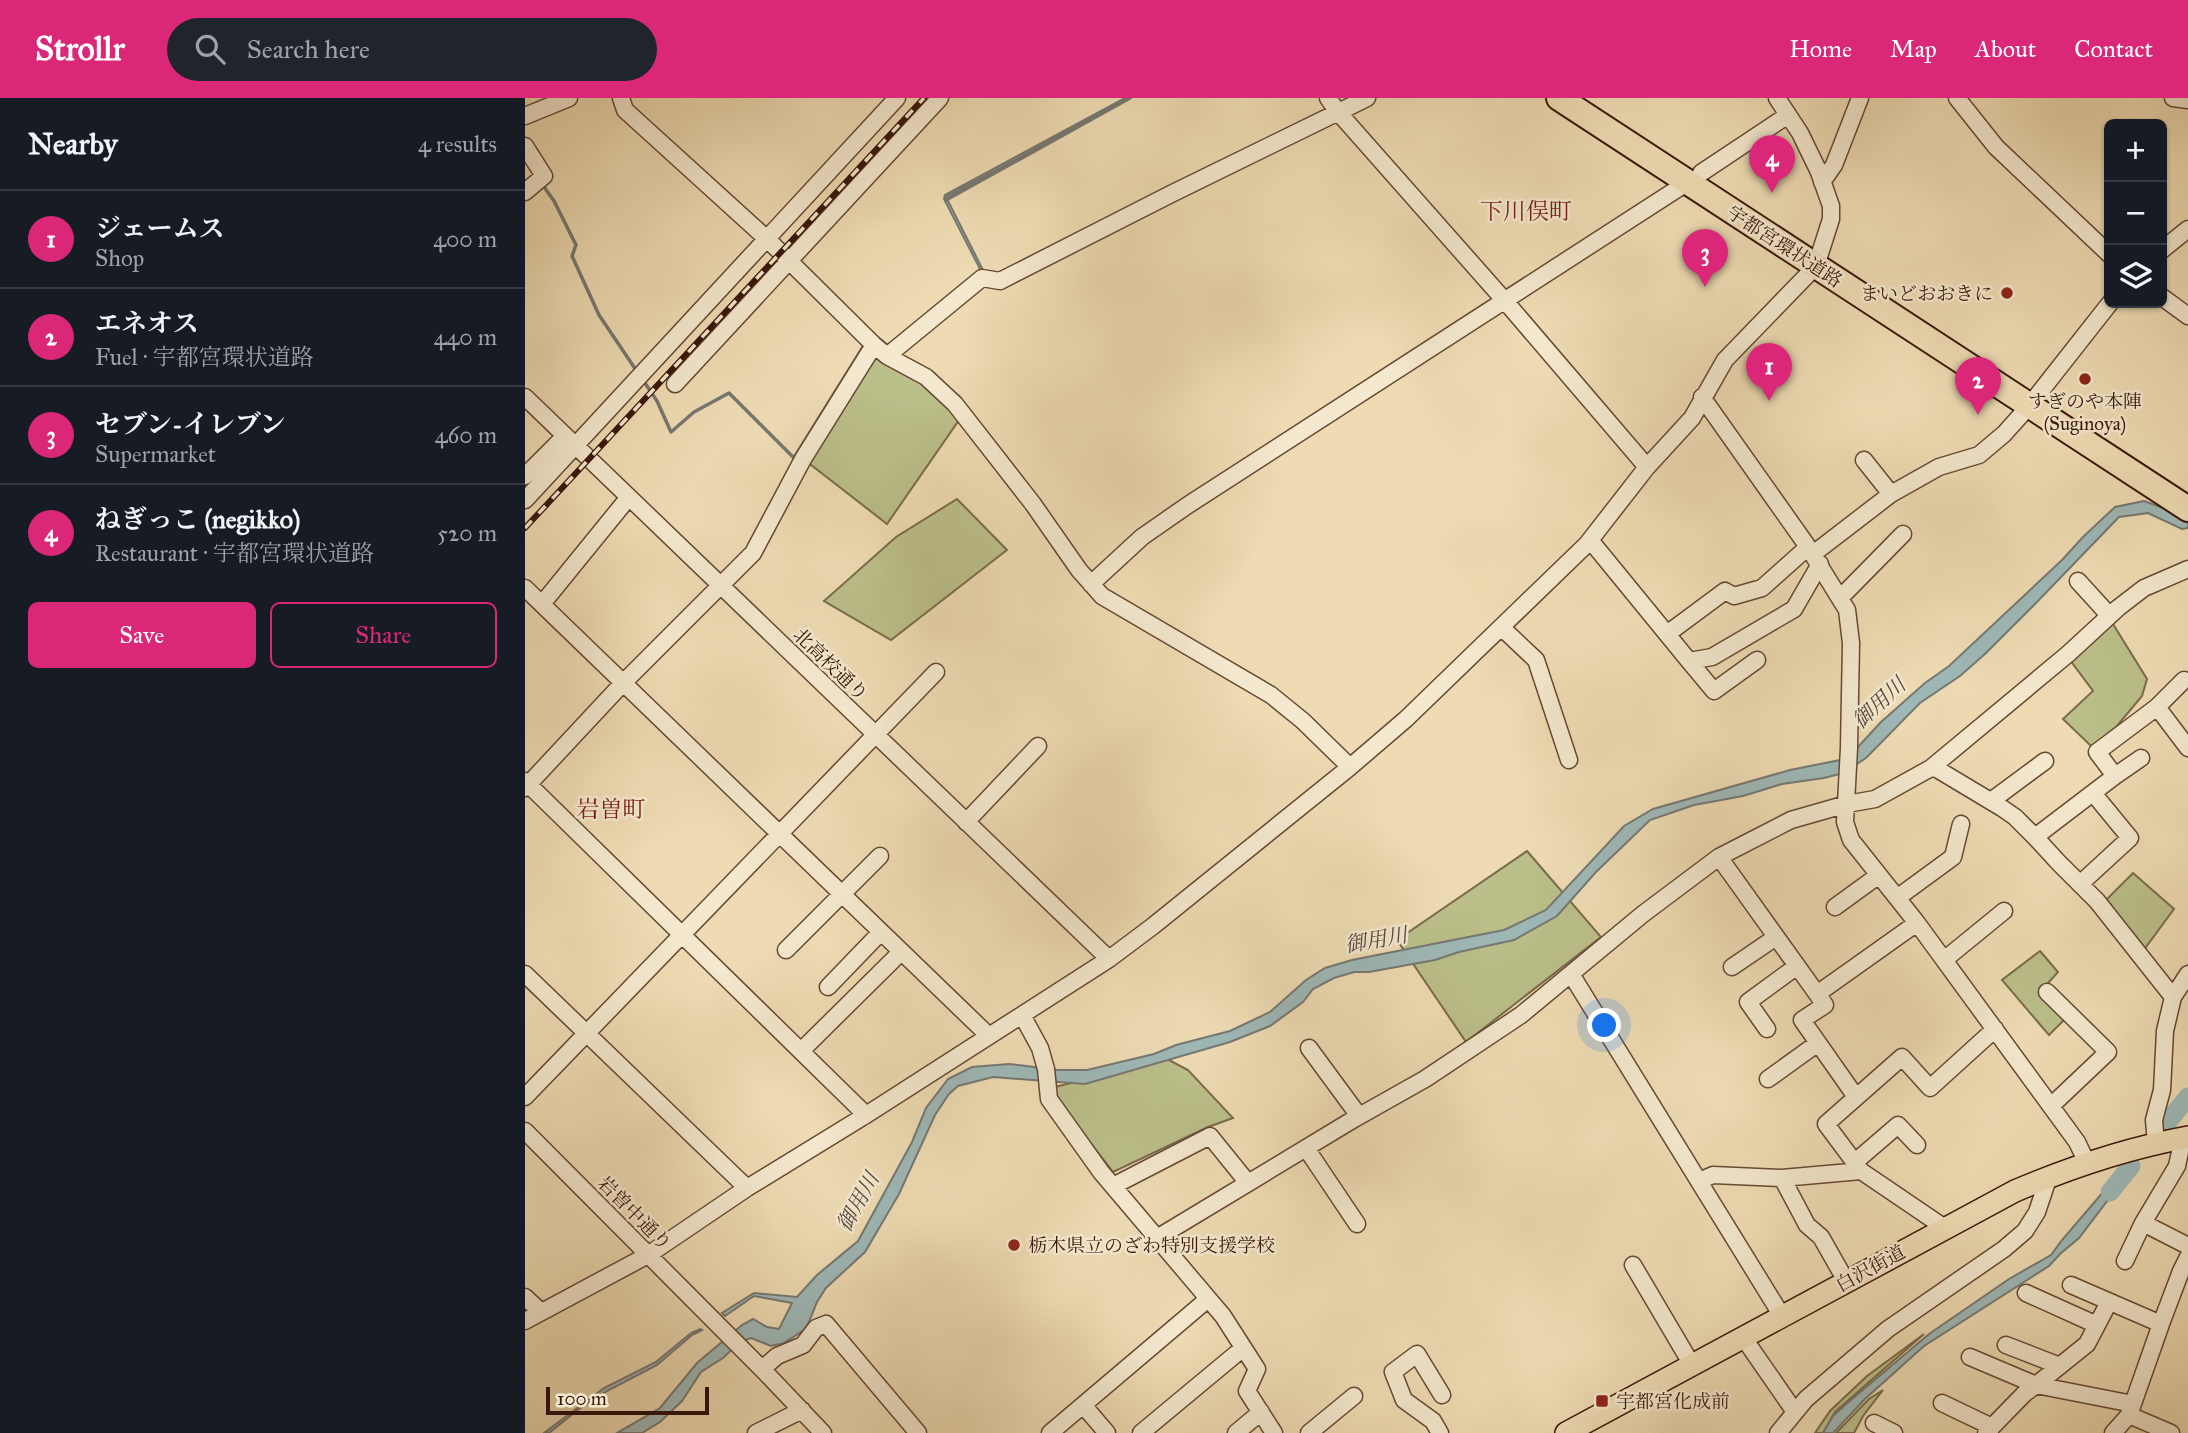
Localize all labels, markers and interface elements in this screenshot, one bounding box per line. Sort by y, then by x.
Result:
search box [167,18,657,81]
text: Strollr [35,29,125,69]
icon: search [191,30,229,68]
text: Search here [247,33,370,65]
text: Home [1789,34,1852,64]
text: Map [1890,34,1937,64]
text: About [1975,34,2036,64]
text: Contact [2074,34,2153,64]
map controls [2104,119,2167,308]
button: + [2104,119,2167,182]
text: Nearby [28,126,118,162]
text: 4 results [418,130,497,158]
pin: 4 [1749,135,1795,193]
button: − [2104,182,2167,245]
district label: 下川俣町 [1480,197,1572,225]
street label: 宇都宮環状道路 [1723,201,1847,292]
text: ジェームス [95,212,224,244]
text: 1 [46,225,56,253]
text: 400 m [433,225,497,253]
pin: 3 [1682,229,1728,287]
text: Shop [95,244,144,272]
button: layers [2104,245,2167,308]
place label: まいどおおきに [1860,282,1993,305]
marker: まいどおおきに [1999,285,2015,301]
text: エネオス [95,307,199,339]
text: 2 [45,323,57,351]
text: 440 m [434,323,497,351]
text: Fuel · 宇都宮環状道路 [95,343,314,371]
pin: 1 [1746,343,1792,401]
pin: 2 [1955,357,2001,415]
marker: すぎのや本陣 (Suginoya) [2077,371,2093,387]
place label: すぎのや本陣 (Suginoya) [2028,390,2142,436]
text: セブン-イレブン [95,408,286,440]
text: 3 [46,421,56,449]
text: 460 m [435,421,497,449]
text: Supermarket [95,440,216,468]
text: ねぎっこ (negikko) [95,503,300,535]
text: 4 [45,519,57,547]
text: 520 m [437,519,497,547]
text: Restaurant · 宇都宮環状道路 [95,539,374,567]
button: Save [28,602,256,668]
button: Share [270,602,497,668]
street label: 北高校通り [788,623,873,706]
water label: 御用川 [1847,671,1912,734]
district label: 岩曽町 [577,795,646,823]
water label: 御用川 [1343,921,1411,958]
your location [1587,1008,1621,1042]
water label: 御用川 [831,1166,886,1236]
street label: 岩曽中通り [593,1172,676,1255]
place label: 栃木県立のざわ特別支援学校 [1028,1234,1275,1257]
marker: 栃木県立のざわ特別支援学校 [1006,1237,1022,1253]
street label: 白沢街道 [1831,1240,1909,1297]
scale bar [546,1384,709,1416]
text: 100 m [557,1387,607,1410]
place label: 宇都宮化成前 [1616,1390,1730,1413]
marker: 宇都宮化成前 [1594,1393,1610,1409]

